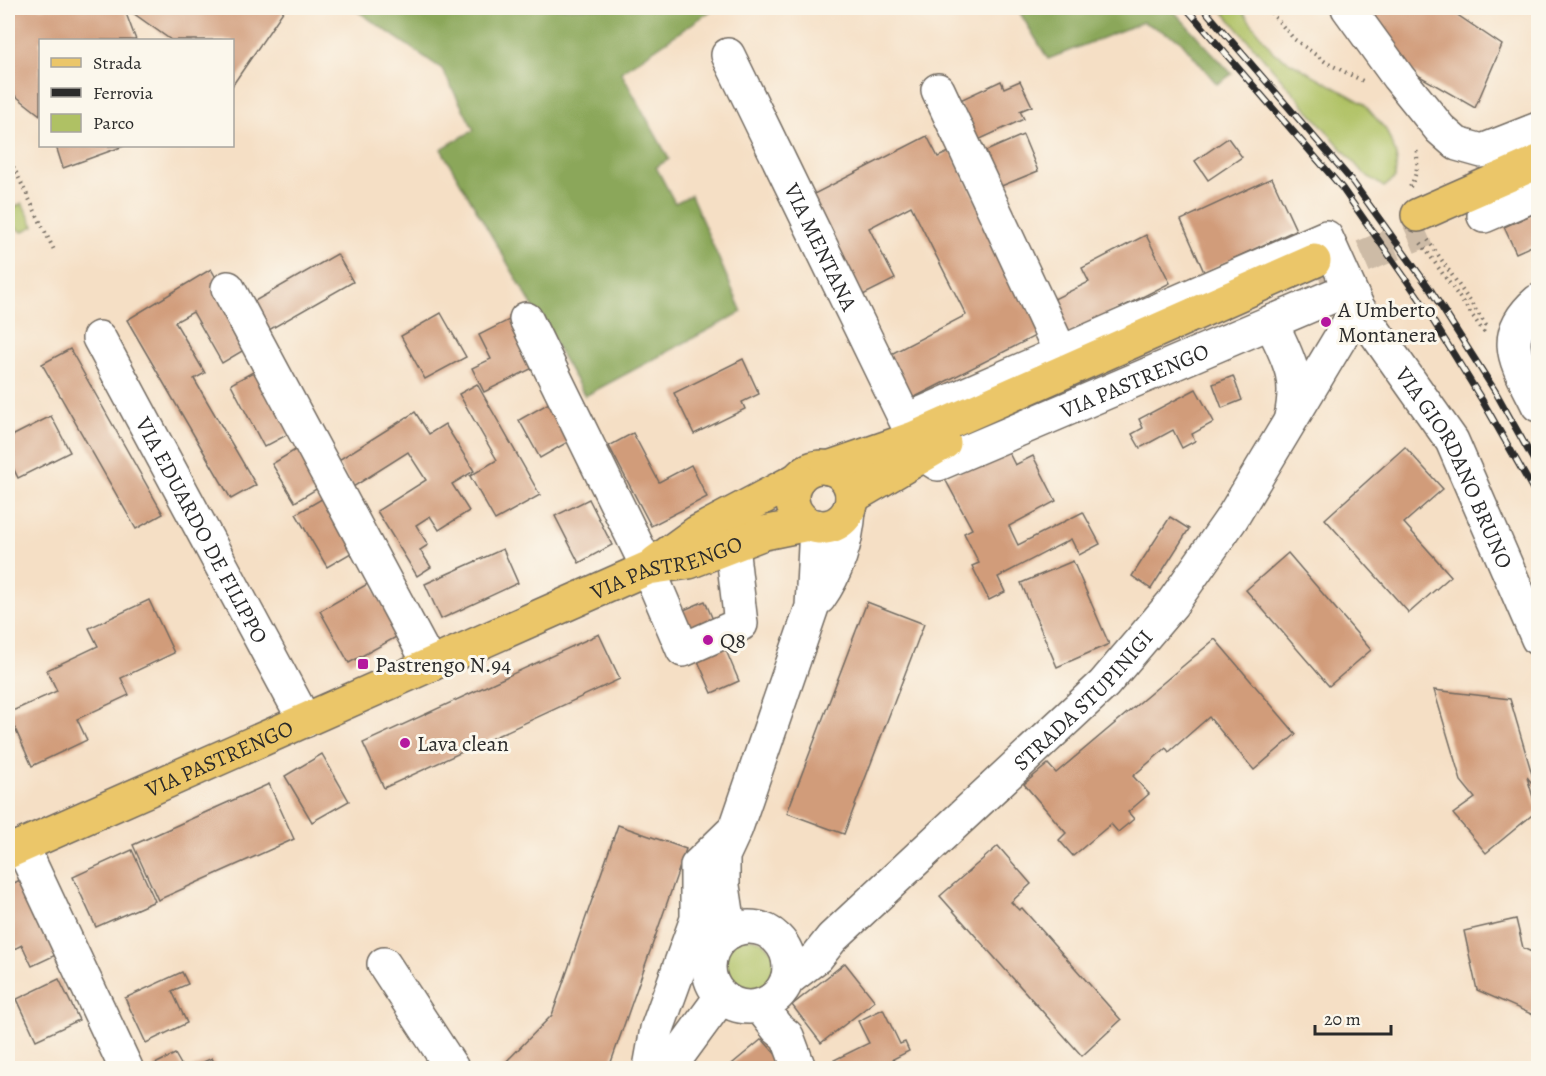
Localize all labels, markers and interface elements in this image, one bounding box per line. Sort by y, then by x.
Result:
legend [39,39,234,147]
text: Strada [93,51,142,75]
text: Ferrovia [93,81,154,105]
text: Parco [93,111,134,135]
street label: VIA MENTANA [776,177,864,317]
place label: A Umberto Montanera [1337,295,1438,350]
marker: A Umberto Montanera [1319,315,1333,329]
street label: VIA PASTRENGO [1055,336,1214,427]
street label: VIA GIORDANO BRUNO [1388,360,1520,573]
street label: VIA EDUARDO DE FILIPPO [128,411,275,649]
street label: VIA PASTRENGO [585,529,747,608]
street label: STRADA STUPINIGI [1007,623,1160,778]
place label: Q8 [720,626,746,656]
marker: Q8 [701,633,715,647]
place label: Pastrengo N.94 [375,650,511,680]
marker: Pastrengo N.94 [356,657,370,671]
street label: VIA PASTRENGO [140,713,298,806]
place label: Lava clean [417,729,509,759]
marker: Lava clean [398,736,412,750]
scale bar [1315,998,1392,1036]
text: 20 m [1324,1007,1361,1031]

